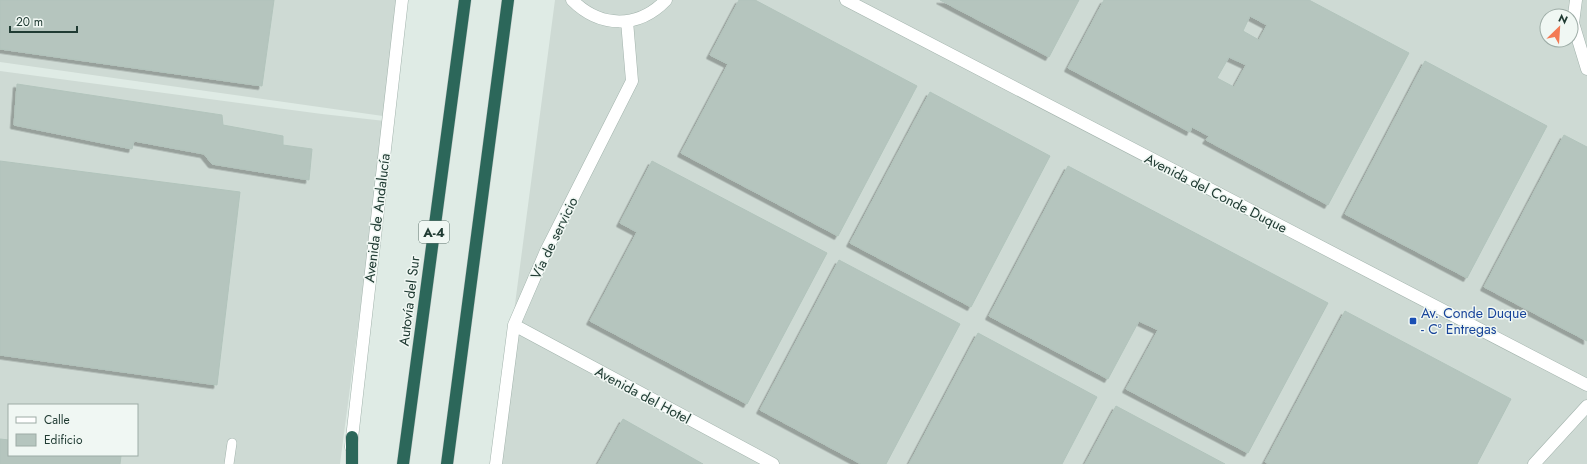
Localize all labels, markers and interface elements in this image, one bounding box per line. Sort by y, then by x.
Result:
scale bar [10,8,77,34]
north arrow [1539,8,1579,48]
text: N [1556,10,1571,28]
text: 20 m [16,13,43,31]
street label: Avenida del Conde Duque [1141,148,1291,238]
street label: Avenida de Andalucía [359,152,395,284]
street label: Vía de servicio [525,193,583,282]
road number: A-4 [419,221,449,243]
street label: Autovía del Sur [394,255,424,347]
place label: Av. Conde Duque - Cº Entregas [1421,303,1527,339]
marker: Av. Conde Duque - Cº Entregas [1408,316,1418,326]
street label: Avenida del Hotel [592,361,694,429]
legend [8,404,138,456]
text: Calle [44,411,70,429]
text: Edificio [44,431,83,449]

